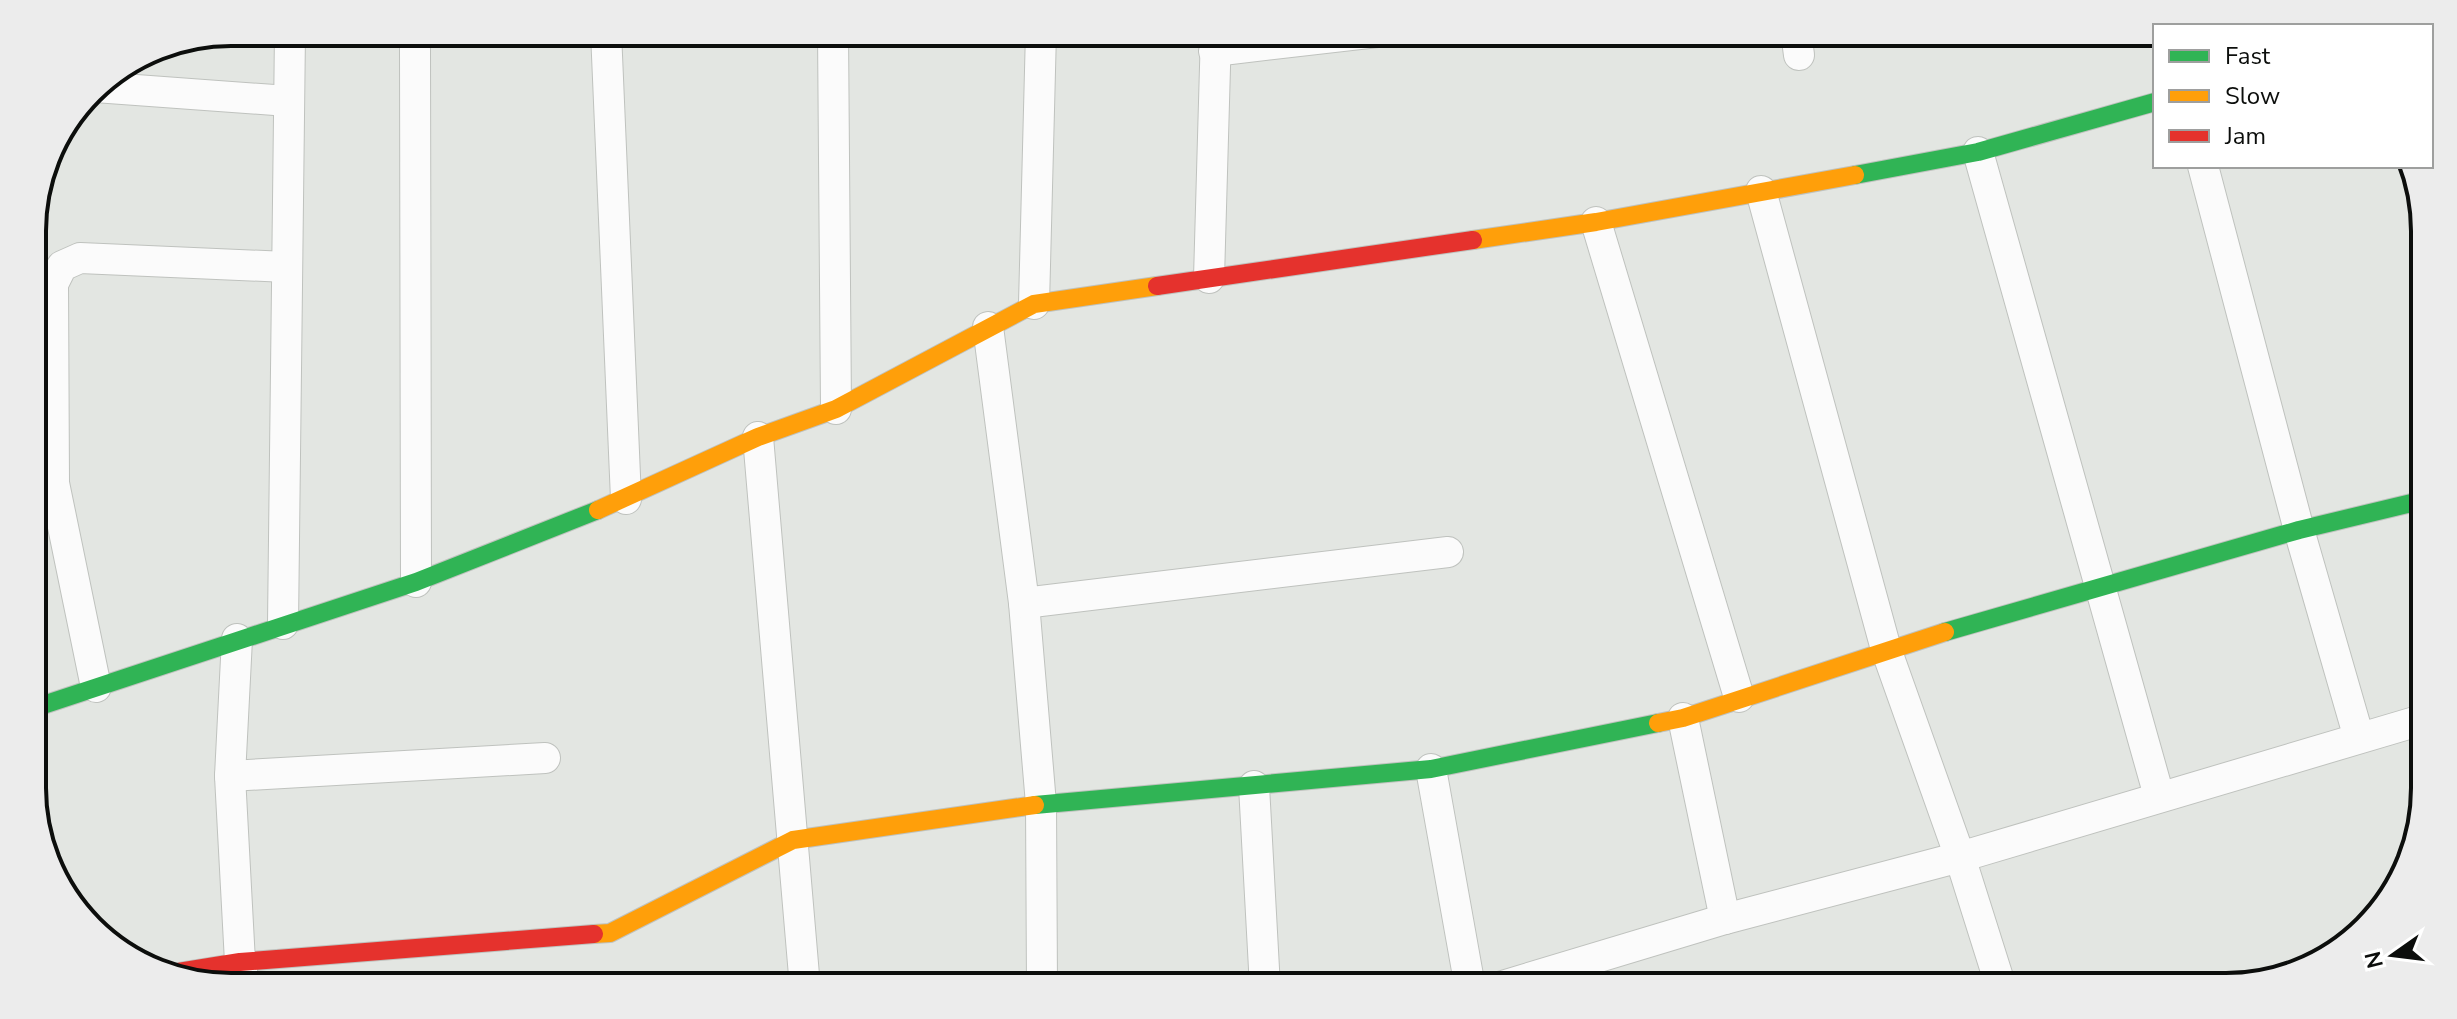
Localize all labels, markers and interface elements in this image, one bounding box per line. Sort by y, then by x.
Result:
legend [2153,24,2433,168]
text: Fast [2225,40,2271,72]
text: Slow [2225,80,2280,112]
text: Jam [2224,120,2266,152]
north arrow [2353,915,2433,995]
text: N [2358,948,2391,971]

